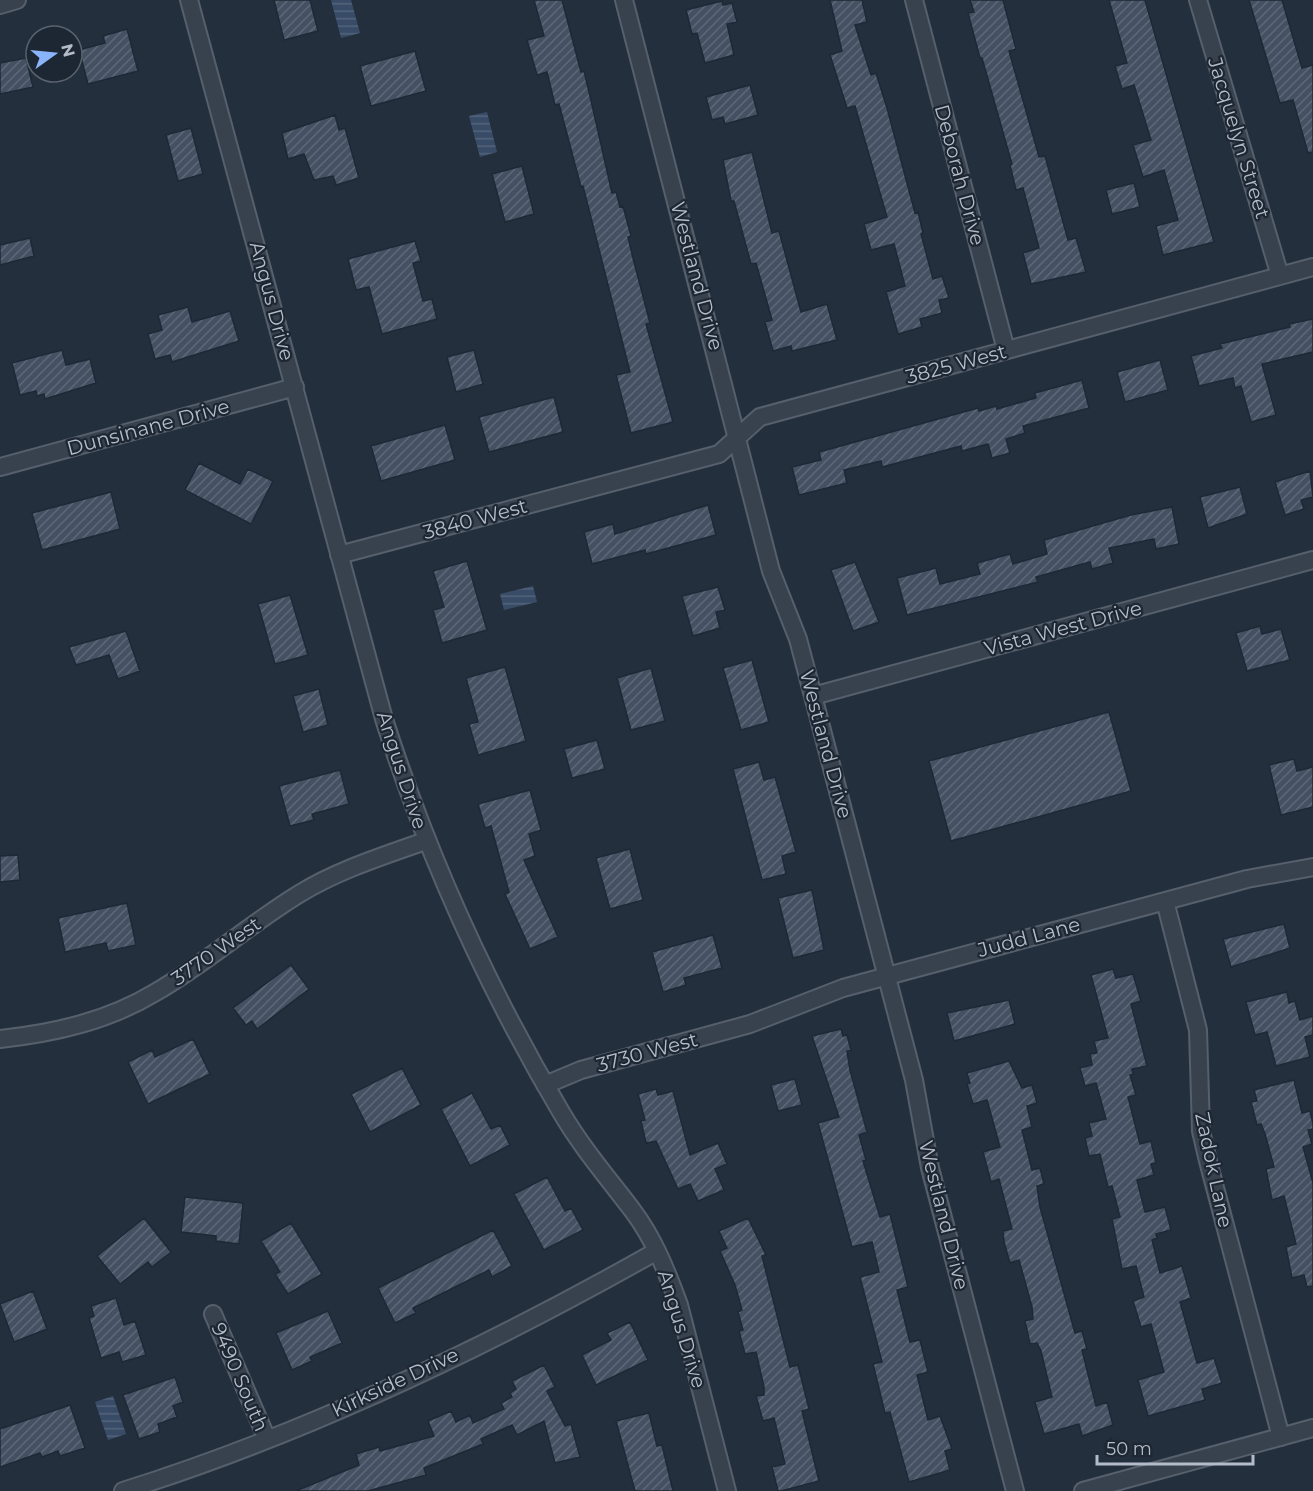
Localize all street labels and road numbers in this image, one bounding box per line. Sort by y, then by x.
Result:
street label: Jacquelyn Street [1203,54,1275,222]
street label: Deborah Drive [930,102,990,248]
street label: Westland Drive [666,199,728,353]
street label: Angus Drive [245,239,299,363]
street label: 3825 West [903,339,1009,389]
street label: Dunsinane Drive [64,394,232,460]
street label: 3840 West [420,494,530,544]
street label: Vista West Drive [982,595,1144,661]
street label: Westland Drive [795,667,857,821]
street label: Angus Drive [372,708,432,832]
street label: 3770 West [167,911,265,991]
street label: Judd Lane [974,912,1083,962]
street label: 3730 West [594,1027,700,1077]
street label: Zadok Lane [1190,1110,1238,1230]
street label: Westland Drive [914,1138,974,1292]
street label: Angus Drive [653,1267,711,1391]
street label: 9490 South [206,1319,274,1435]
street label: Kirkside Drive [328,1342,462,1422]

